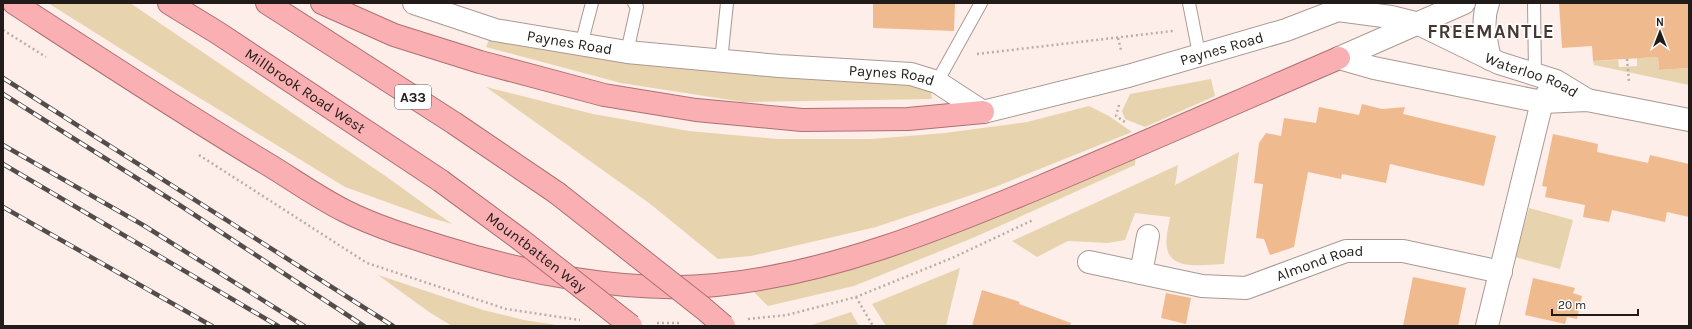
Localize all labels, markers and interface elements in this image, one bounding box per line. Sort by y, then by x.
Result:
north arrow [1640,12,1680,52]
text: N [1656,16,1664,29]
district label: FREEMANTLE [1427,21,1555,43]
street label: Paynes Road [526,26,614,58]
street label: Paynes Road [1178,28,1266,69]
street label: Millbrook Road West [242,44,369,137]
street label: Waterloo Road [1482,48,1581,101]
street label: Paynes Road [848,61,937,90]
road number: A33 [395,85,431,109]
street label: Mountbatten Way [482,208,590,297]
street label: Almond Road [1274,242,1363,285]
scale bar [1552,291,1638,317]
text: 20 m [1558,298,1586,312]

